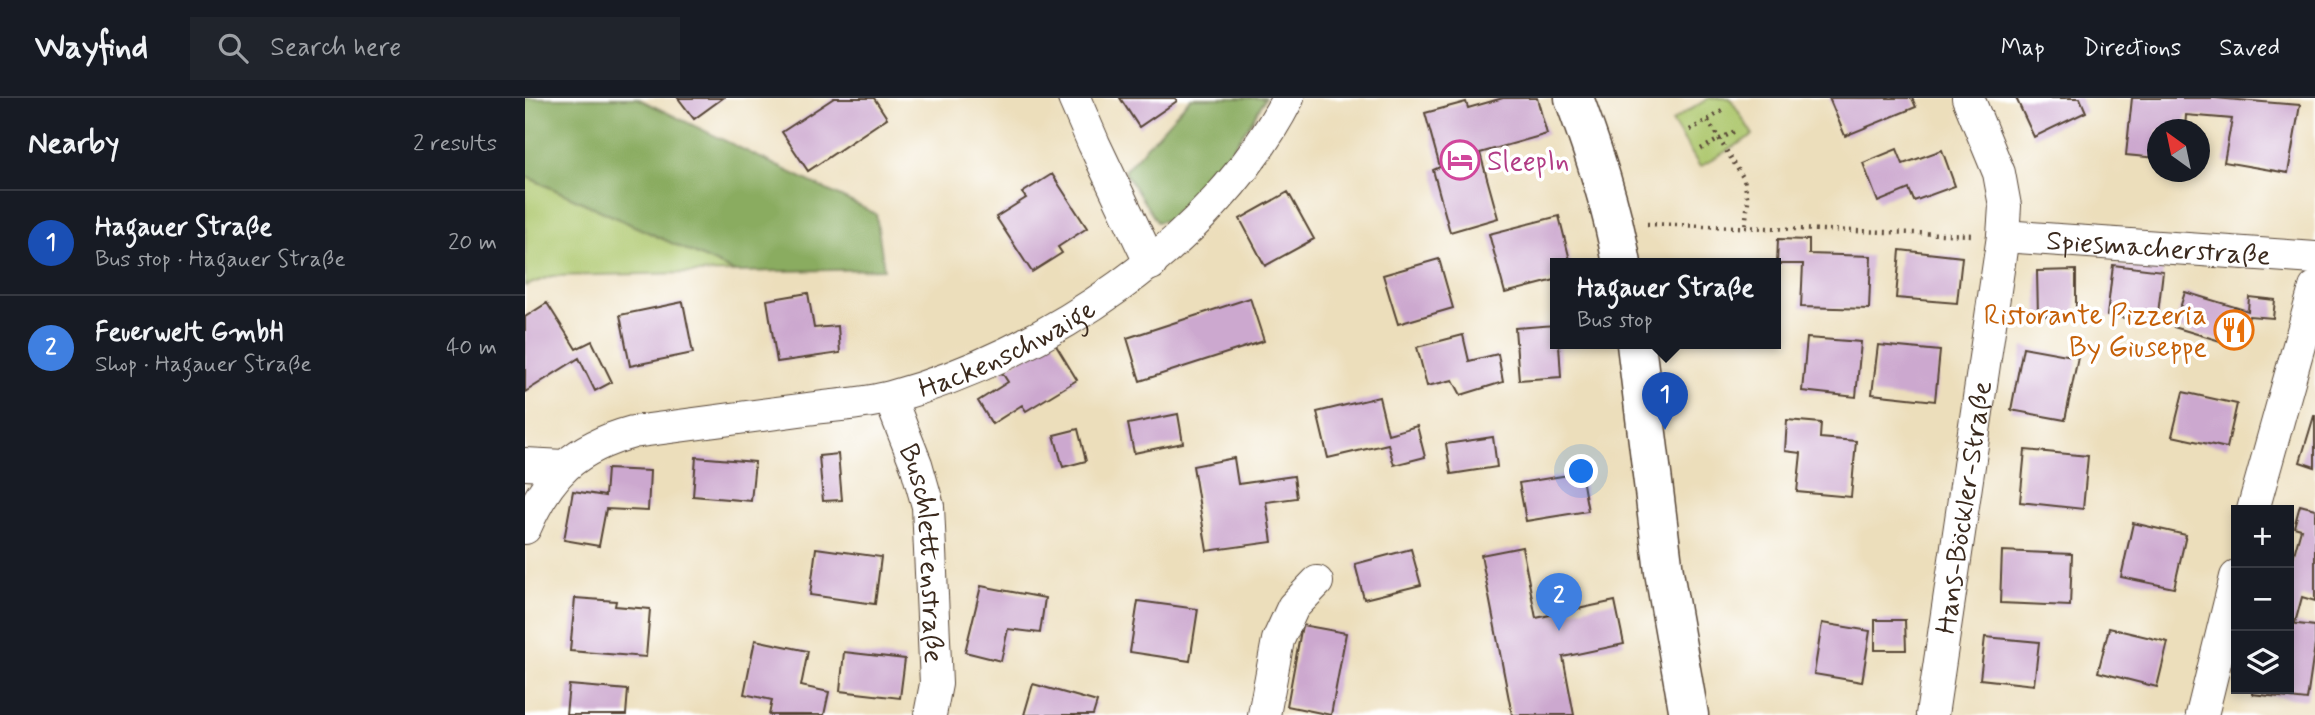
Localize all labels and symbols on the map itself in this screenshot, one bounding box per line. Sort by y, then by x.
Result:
north arrow [2147,119,2210,182]
hotel icon: SleepIn [1439,139,1481,181]
place label: SleepIn [1487,144,1569,181]
street label: Spiesmacherstraße [2045,223,2272,276]
street label: Hackenschwaige [914,291,1104,408]
place label: Ristorante Pizzeria By Giuseppe [1984,298,2207,367]
restaurant icon: Ristorante Pizzeria By Giuseppe [2213,309,2255,351]
pin: 1 [1642,372,1688,430]
street label: Hans-Böckler-Straße [1928,379,2002,637]
street label: Buschlettenstraße [889,439,951,664]
your location [1564,454,1598,488]
pin: 2 [1536,573,1582,631]

